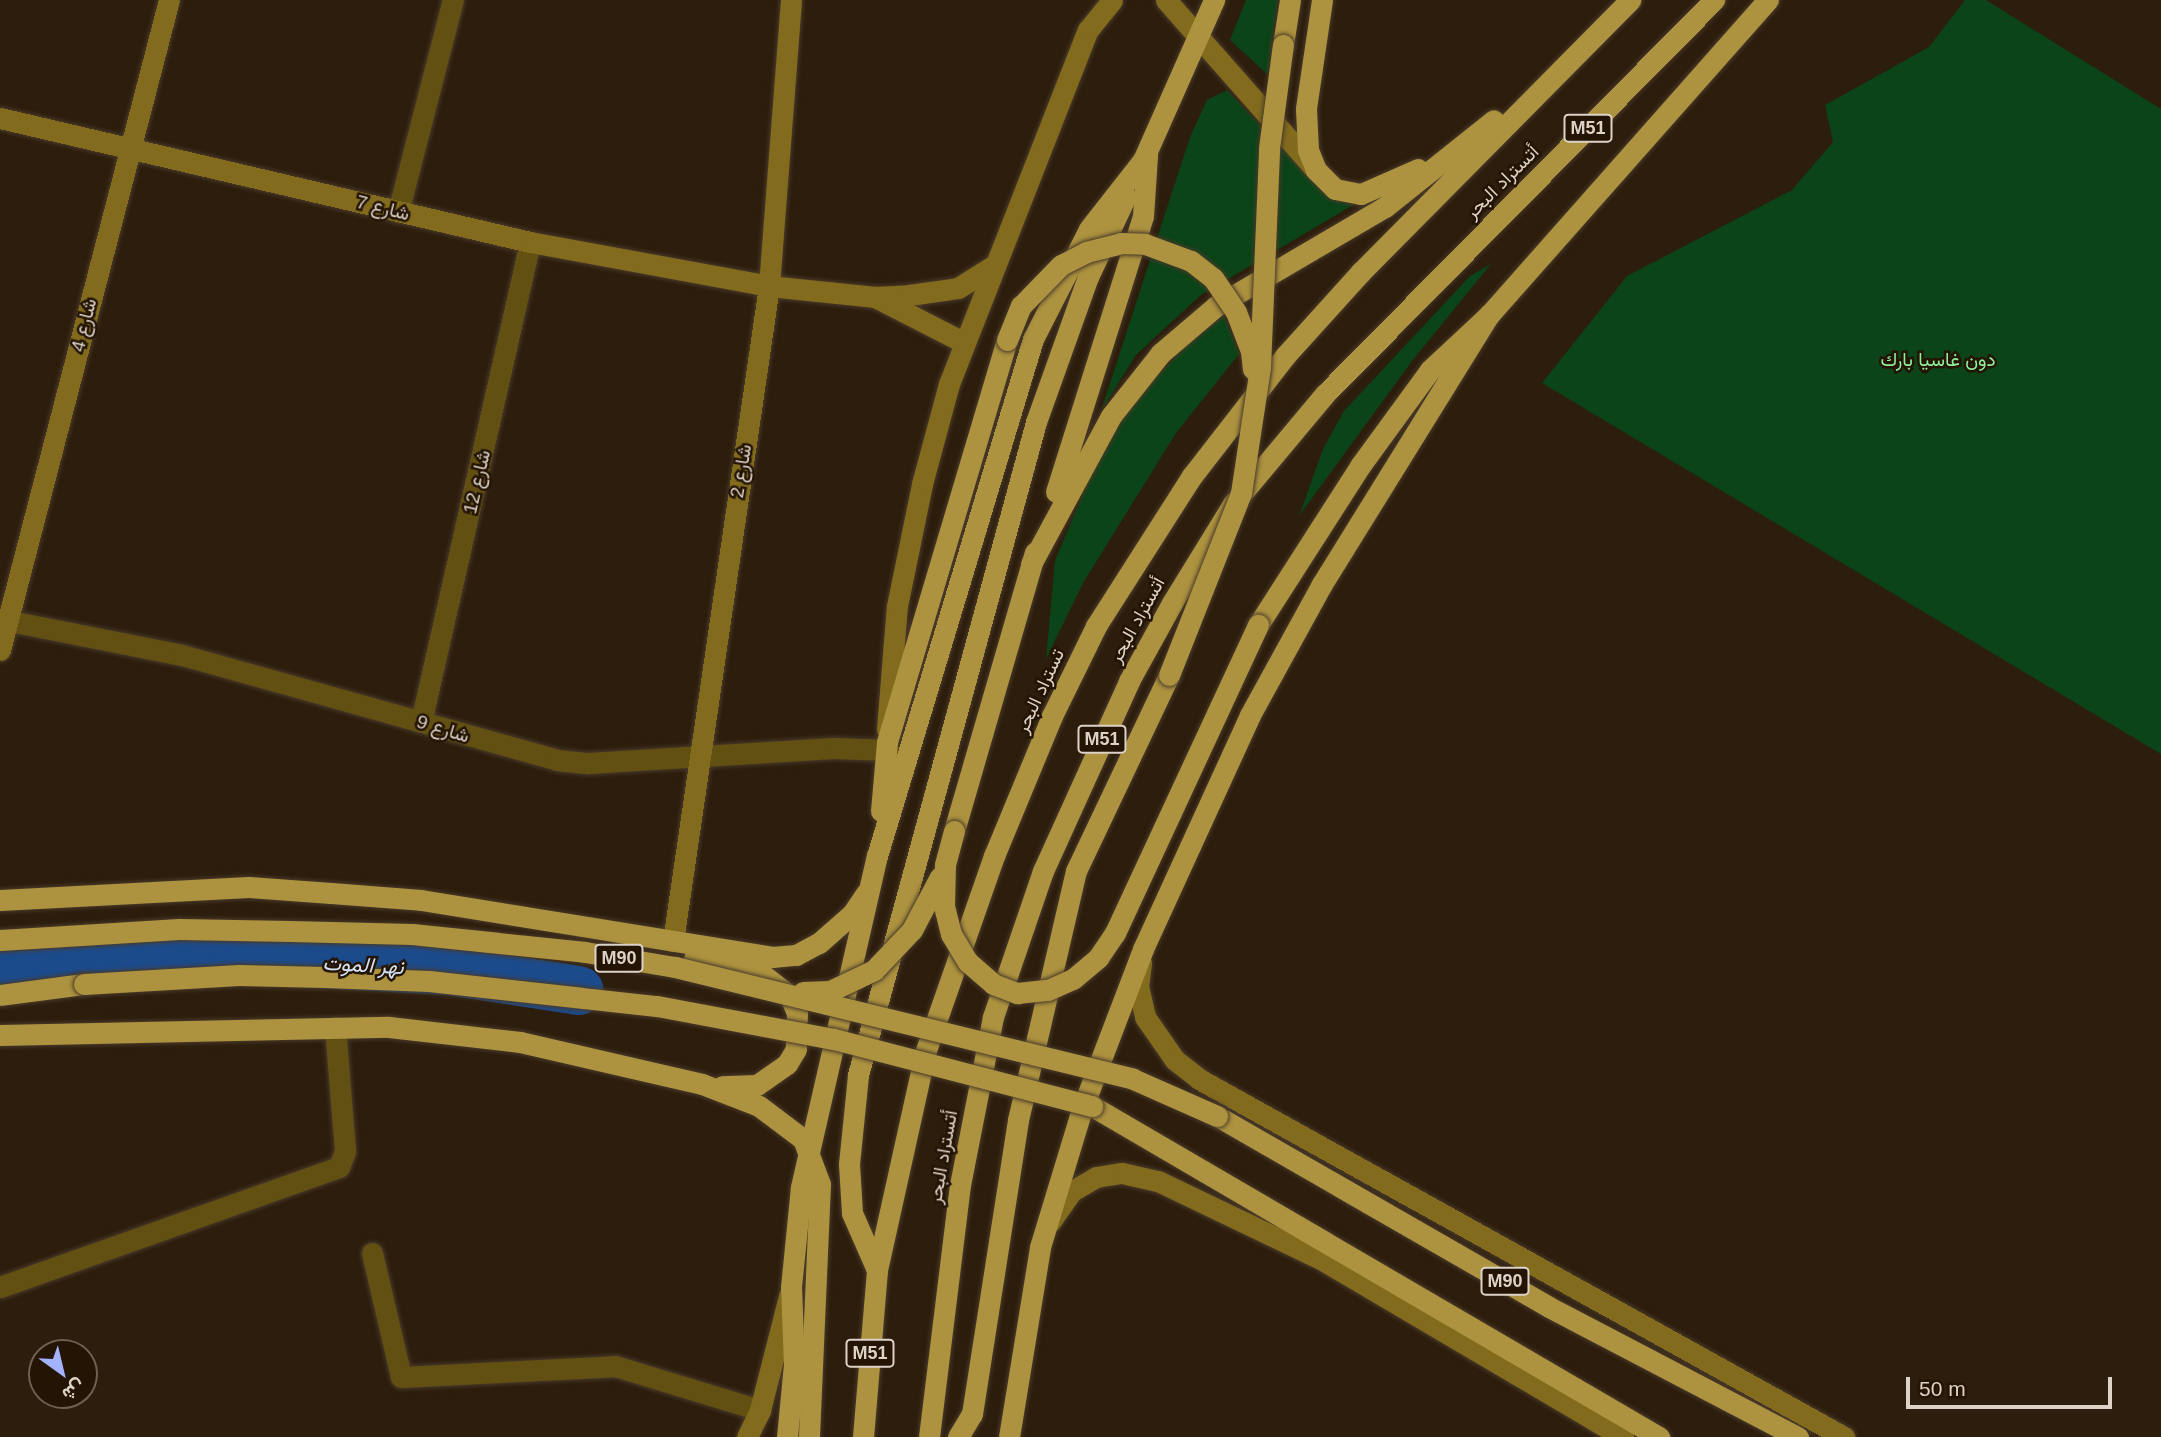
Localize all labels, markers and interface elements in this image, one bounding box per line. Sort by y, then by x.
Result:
road number: M51 [1562,113,1614,142]
street label: أتستراد البحر [1460,140,1544,224]
street label: شارع 7 [354,190,412,226]
street label: شارع 4 [66,296,102,354]
park label: دون غاسيا بارك [1880,349,1996,371]
street label: شارع 2 [726,443,756,499]
street label: شارع 12 [459,448,495,516]
street label: أتستراد البحر [1104,573,1170,667]
street label: تستراد البحر [1011,645,1069,737]
street label: شارع 9 [414,710,472,748]
road number: M51 [1076,724,1128,754]
road number: M90 [593,944,645,973]
water label: نهر الموت [322,950,404,980]
street label: أتستراد البحر [924,1108,962,1206]
road number: M90 [1479,1266,1531,1296]
road number: M51 [844,1338,896,1368]
north arrow [28,1339,98,1409]
scale bar [1909,1364,2116,1408]
text: ش [59,1375,89,1405]
text: 50 m [1919,1377,1966,1400]

